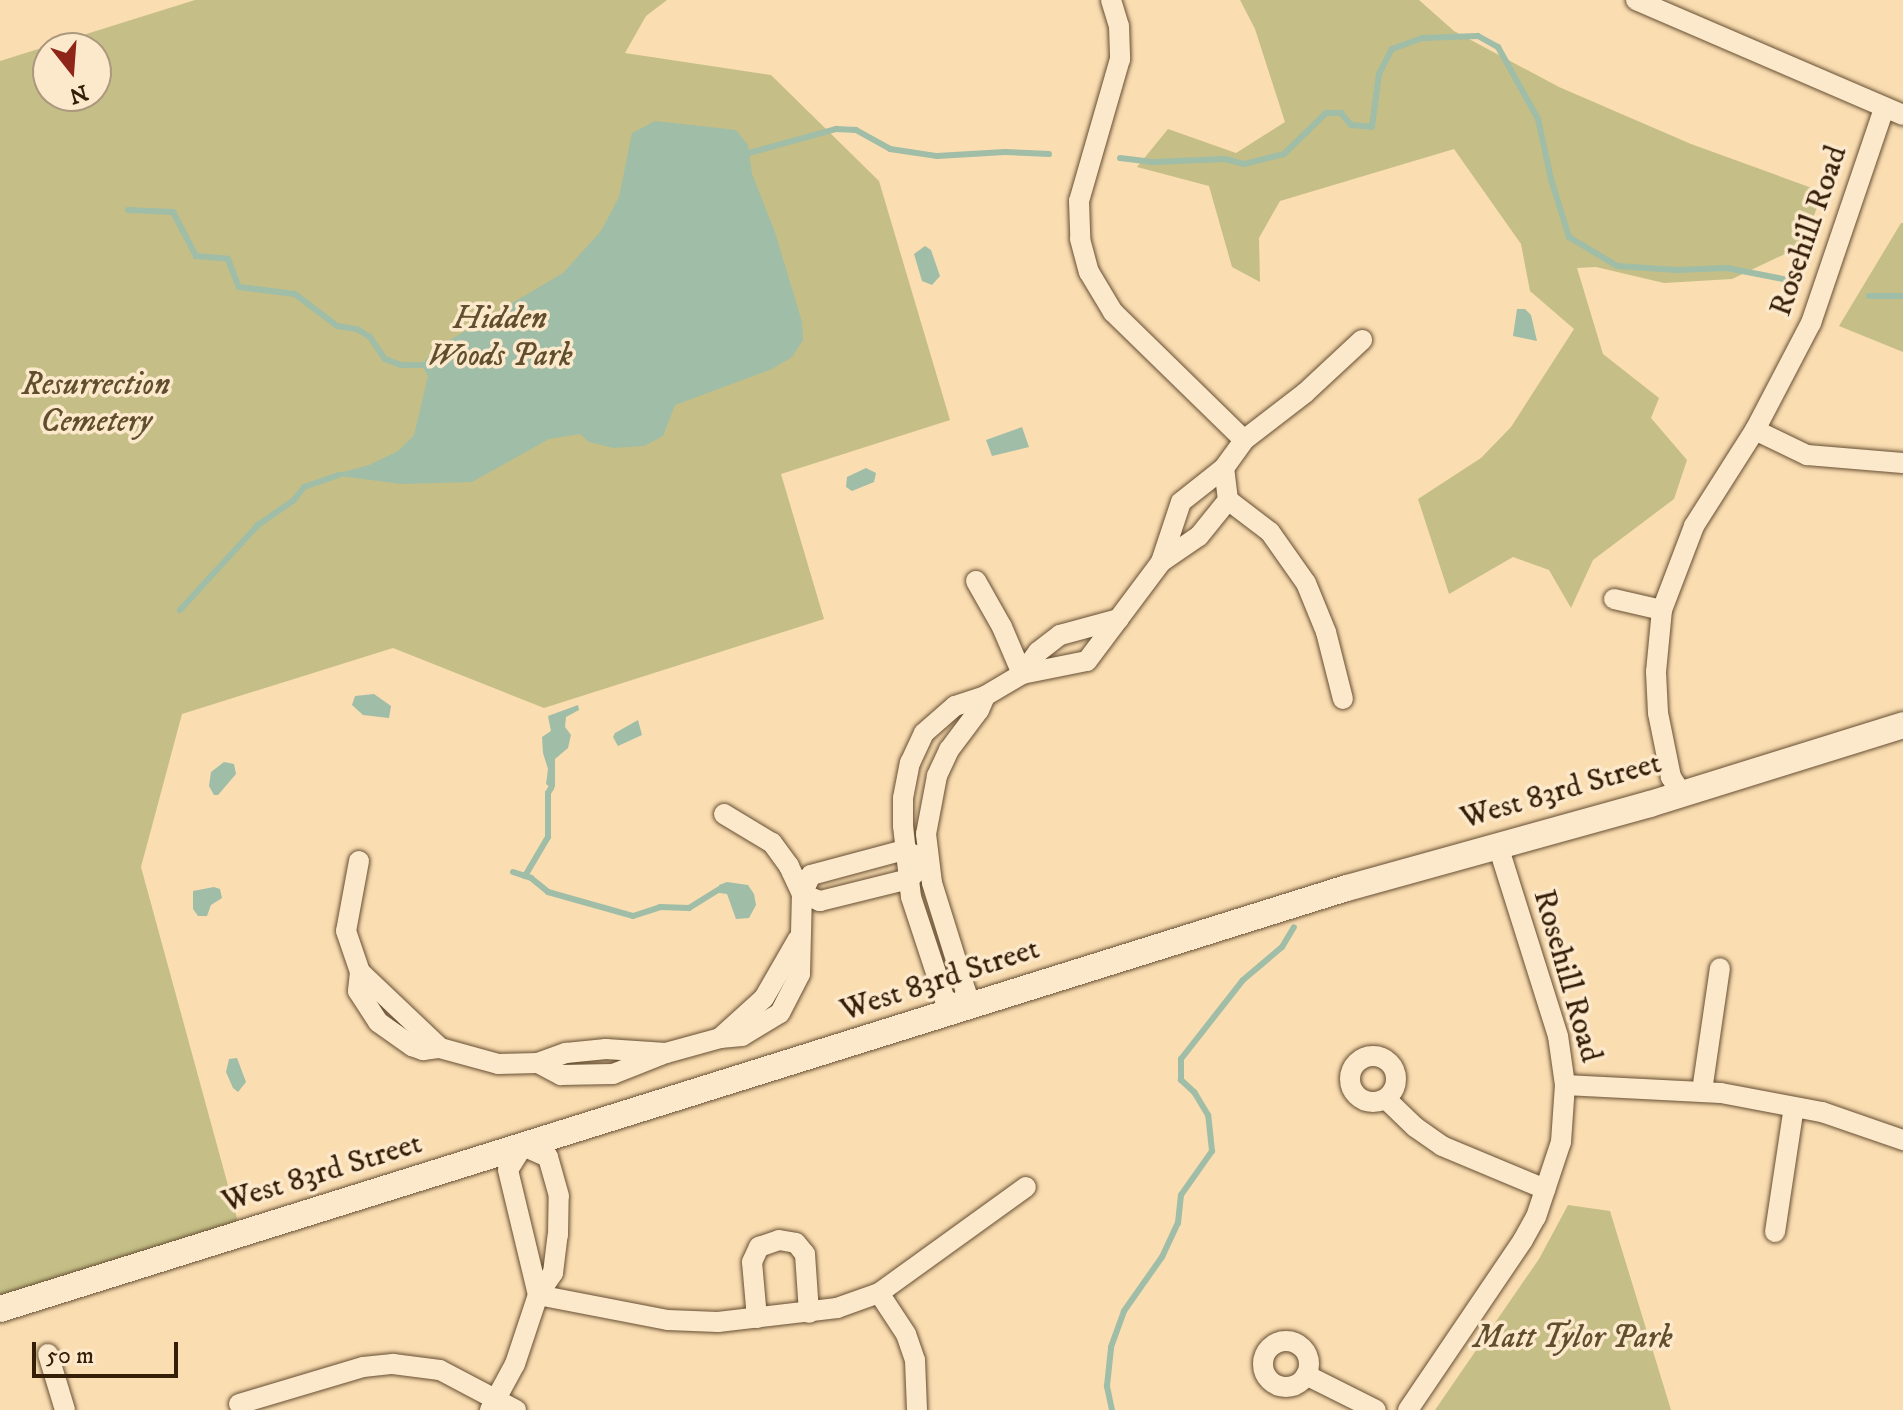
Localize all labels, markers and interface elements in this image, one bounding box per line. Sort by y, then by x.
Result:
north arrow [32,32,112,112]
text: N [66,78,91,109]
street label: Rosehill Road [1762,141,1856,321]
park label: Hidden Woods Park [427,301,573,376]
park label: Resurrection Cemetery [22,367,170,442]
street label: West 83rd Street [1456,744,1666,838]
street label: Rosehill Road [1524,885,1610,1067]
street label: West 83rd Street [836,930,1044,1030]
street label: West 83rd Street [217,1124,427,1222]
park label: Matt Tylor Park [1474,1319,1672,1357]
scale bar [36,1326,182,1376]
text: 50 m [46,1341,94,1371]

